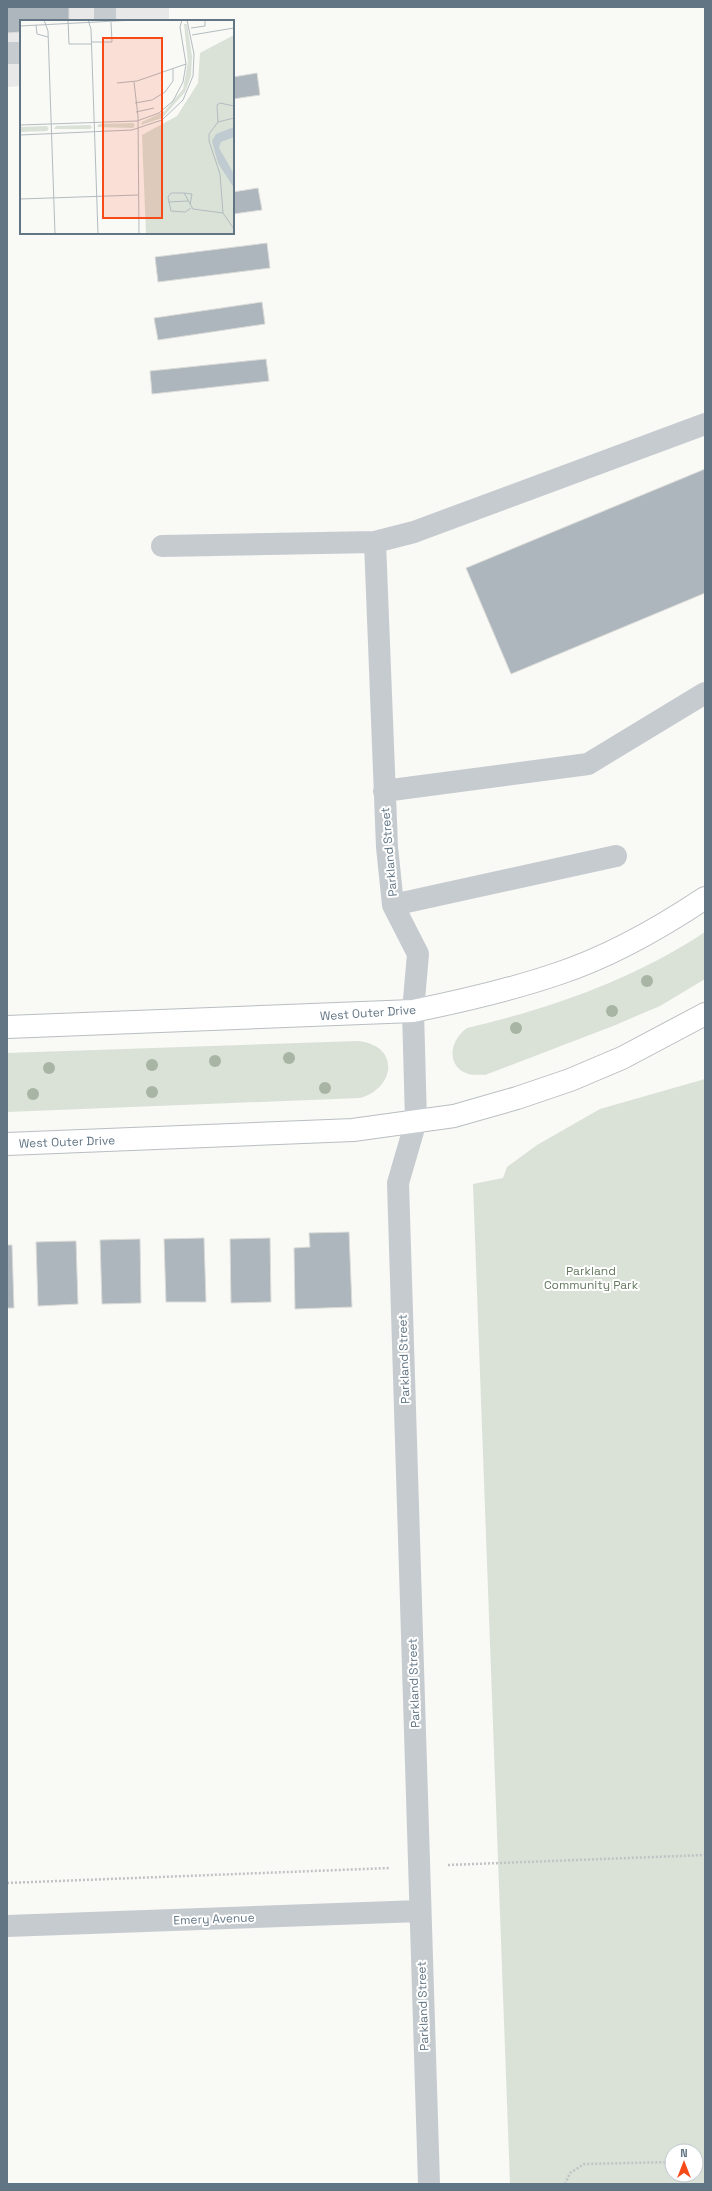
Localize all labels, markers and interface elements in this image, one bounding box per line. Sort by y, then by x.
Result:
inset map [20,20,234,234]
street label: Parkland Street [377,807,401,897]
street label: West Outer Drive [319,1002,417,1024]
street label: West Outer Drive [19,1132,115,1152]
park label: Parkland Community Park [544,1263,639,1293]
street label: Parkland Street [394,1314,414,1404]
street label: Parkland Street [404,1638,424,1728]
street label: Emery Avenue [173,1910,255,1928]
street label: Parkland Street [413,1961,433,2051]
north arrow [664,2143,704,2183]
text: N [680,2146,688,2160]

